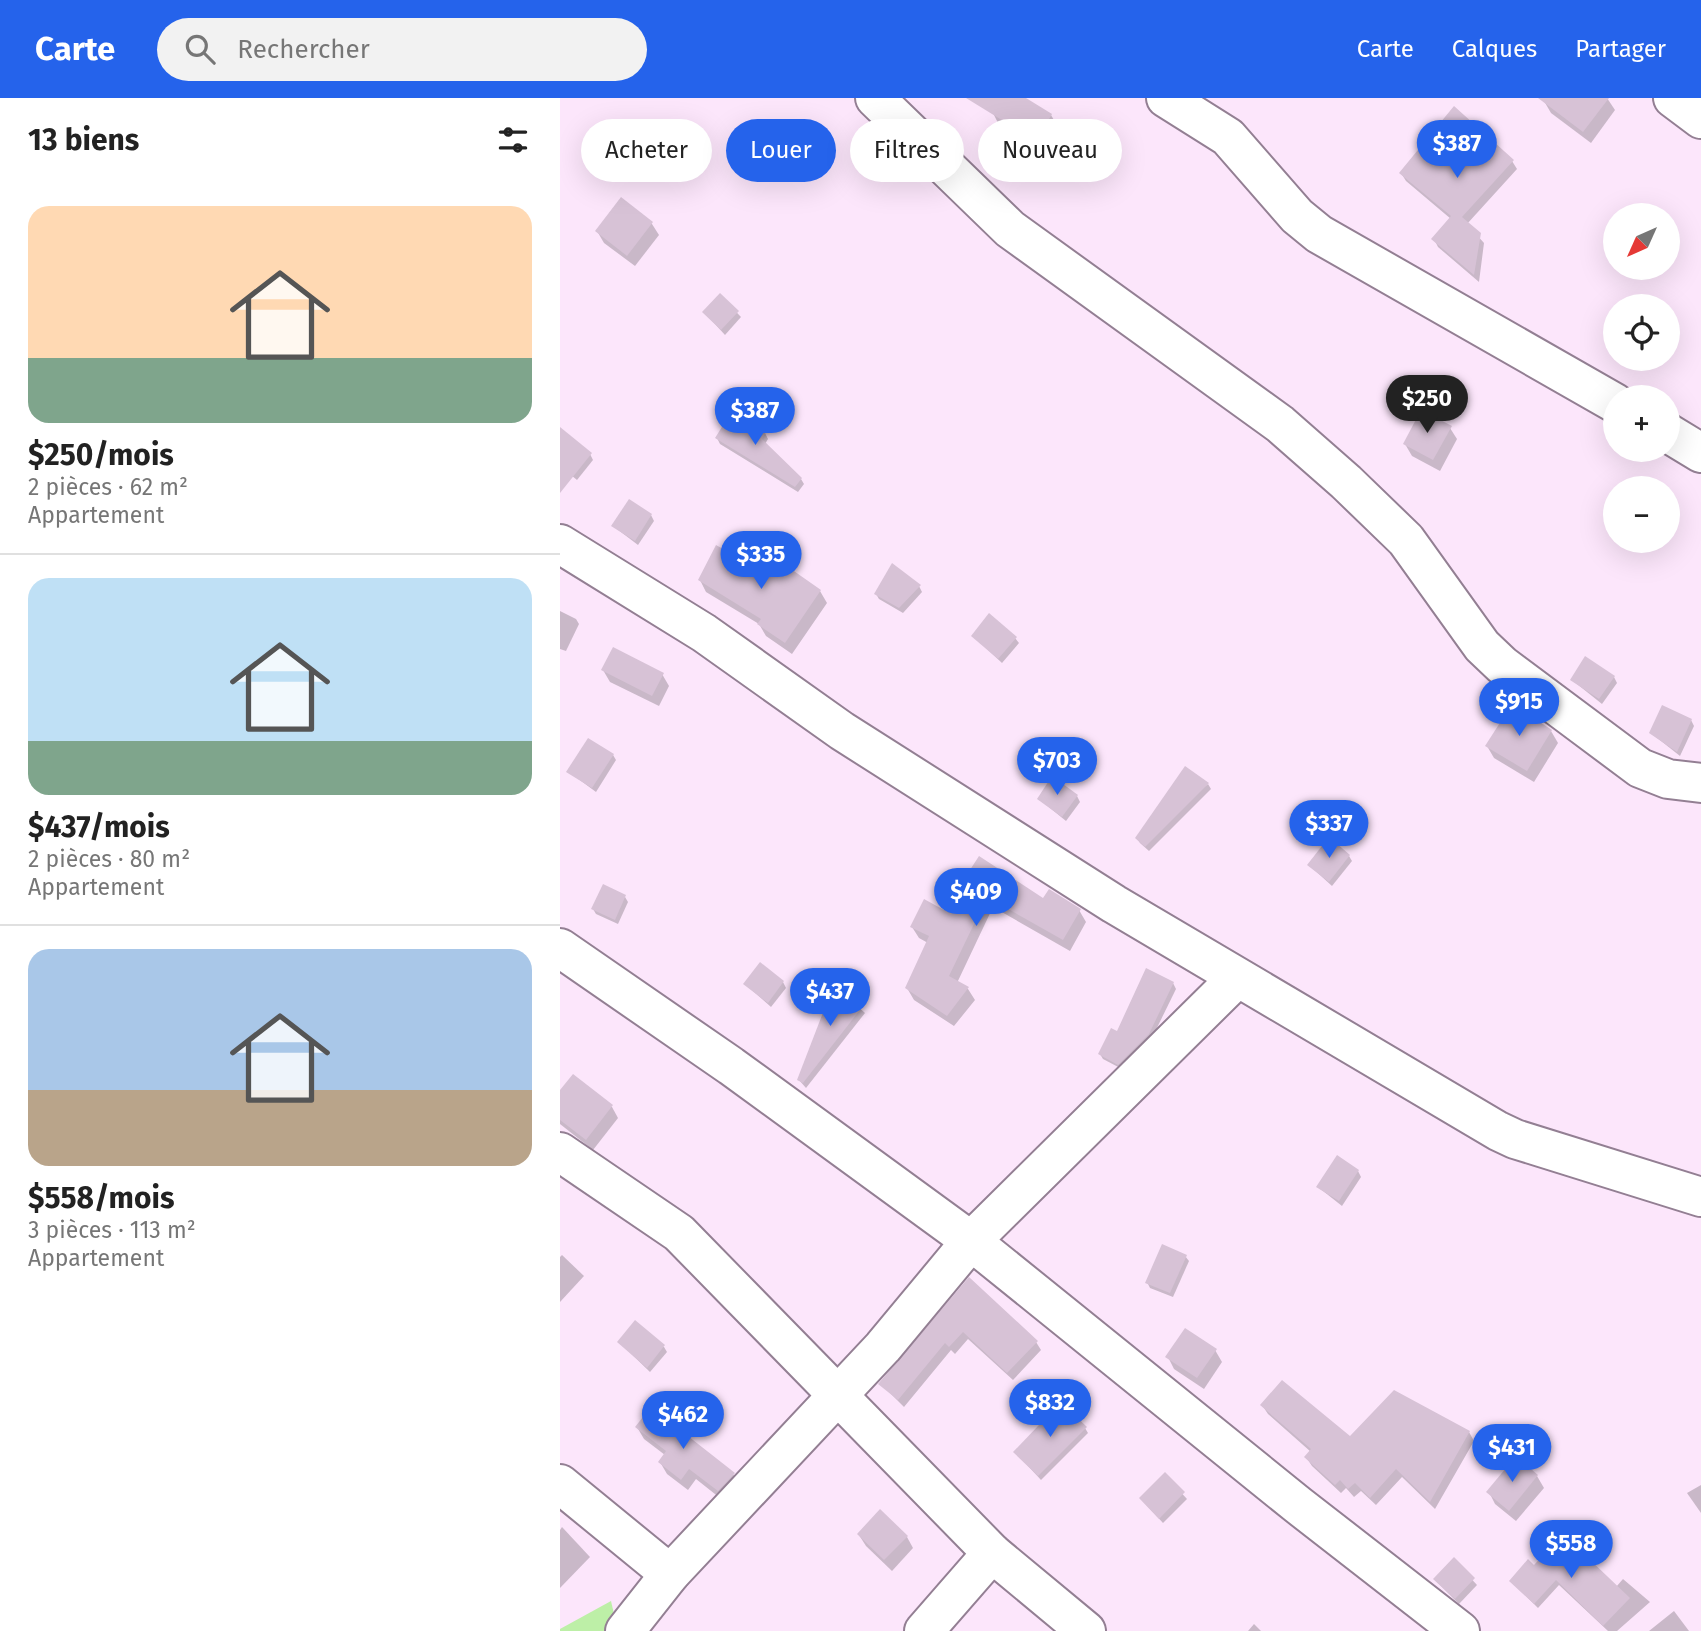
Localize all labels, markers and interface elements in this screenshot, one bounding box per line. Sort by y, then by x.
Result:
search box [157,18,647,81]
text: Carte [35,29,115,69]
icon: search [181,30,219,68]
text: Rechercher [237,34,370,65]
text: Carte [1357,35,1414,63]
text: Calques [1452,35,1537,63]
text: Partager [1575,35,1666,63]
chip: Acheter [581,119,712,182]
chip: Louer [726,119,836,182]
chip: Filtres [850,119,964,182]
chip: Nouveau [978,119,1122,182]
pin: $387 [1416,120,1498,180]
icon: filters [494,121,532,159]
text: 13 biens [28,122,139,158]
text: $387 [1433,129,1481,157]
north arrow [1603,203,1680,280]
map controls [1603,203,1680,553]
icon: home [217,252,343,378]
button: locate [1603,294,1680,371]
pin: $250 [1386,376,1468,435]
text: $250 [1402,384,1452,412]
button: + [1603,385,1680,462]
pin: $387 [714,388,796,447]
text: $387 [731,396,779,424]
text: $250/mois [28,437,174,473]
text: 2 pièces · 62 m² [28,473,188,501]
button: − [1603,476,1680,553]
text: Appartement [28,501,164,529]
pin: $335 [720,532,802,591]
text: $335 [737,540,785,568]
icon: home [217,624,343,750]
pin: $915 [1478,678,1560,738]
text: $915 [1495,687,1543,715]
pin: $703 [1016,738,1098,797]
text: $703 [1033,746,1081,774]
pin: $337 [1288,800,1370,860]
text: $437/mois [28,809,170,845]
text: $337 [1305,809,1353,837]
text: 2 pièces · 80 m² [28,845,190,873]
pin: $409 [935,868,1017,928]
text: Appartement [28,873,164,901]
text: $409 [950,877,1002,905]
pin: $437 [789,968,871,1028]
text: $437 [806,977,854,1005]
icon: home [217,995,343,1121]
text: $558/mois [28,1180,174,1216]
text: 3 pièces · 113 m² [28,1216,196,1244]
text: Appartement [28,1244,164,1272]
pin: $832 [1009,1380,1091,1439]
text: $832 [1025,1388,1075,1416]
pin: $462 [642,1392,724,1451]
text: $462 [658,1400,708,1428]
pin: $431 [1471,1424,1553,1484]
text: $431 [1488,1433,1536,1461]
pin: $558 [1530,1520,1612,1580]
text: $558 [1546,1529,1596,1557]

